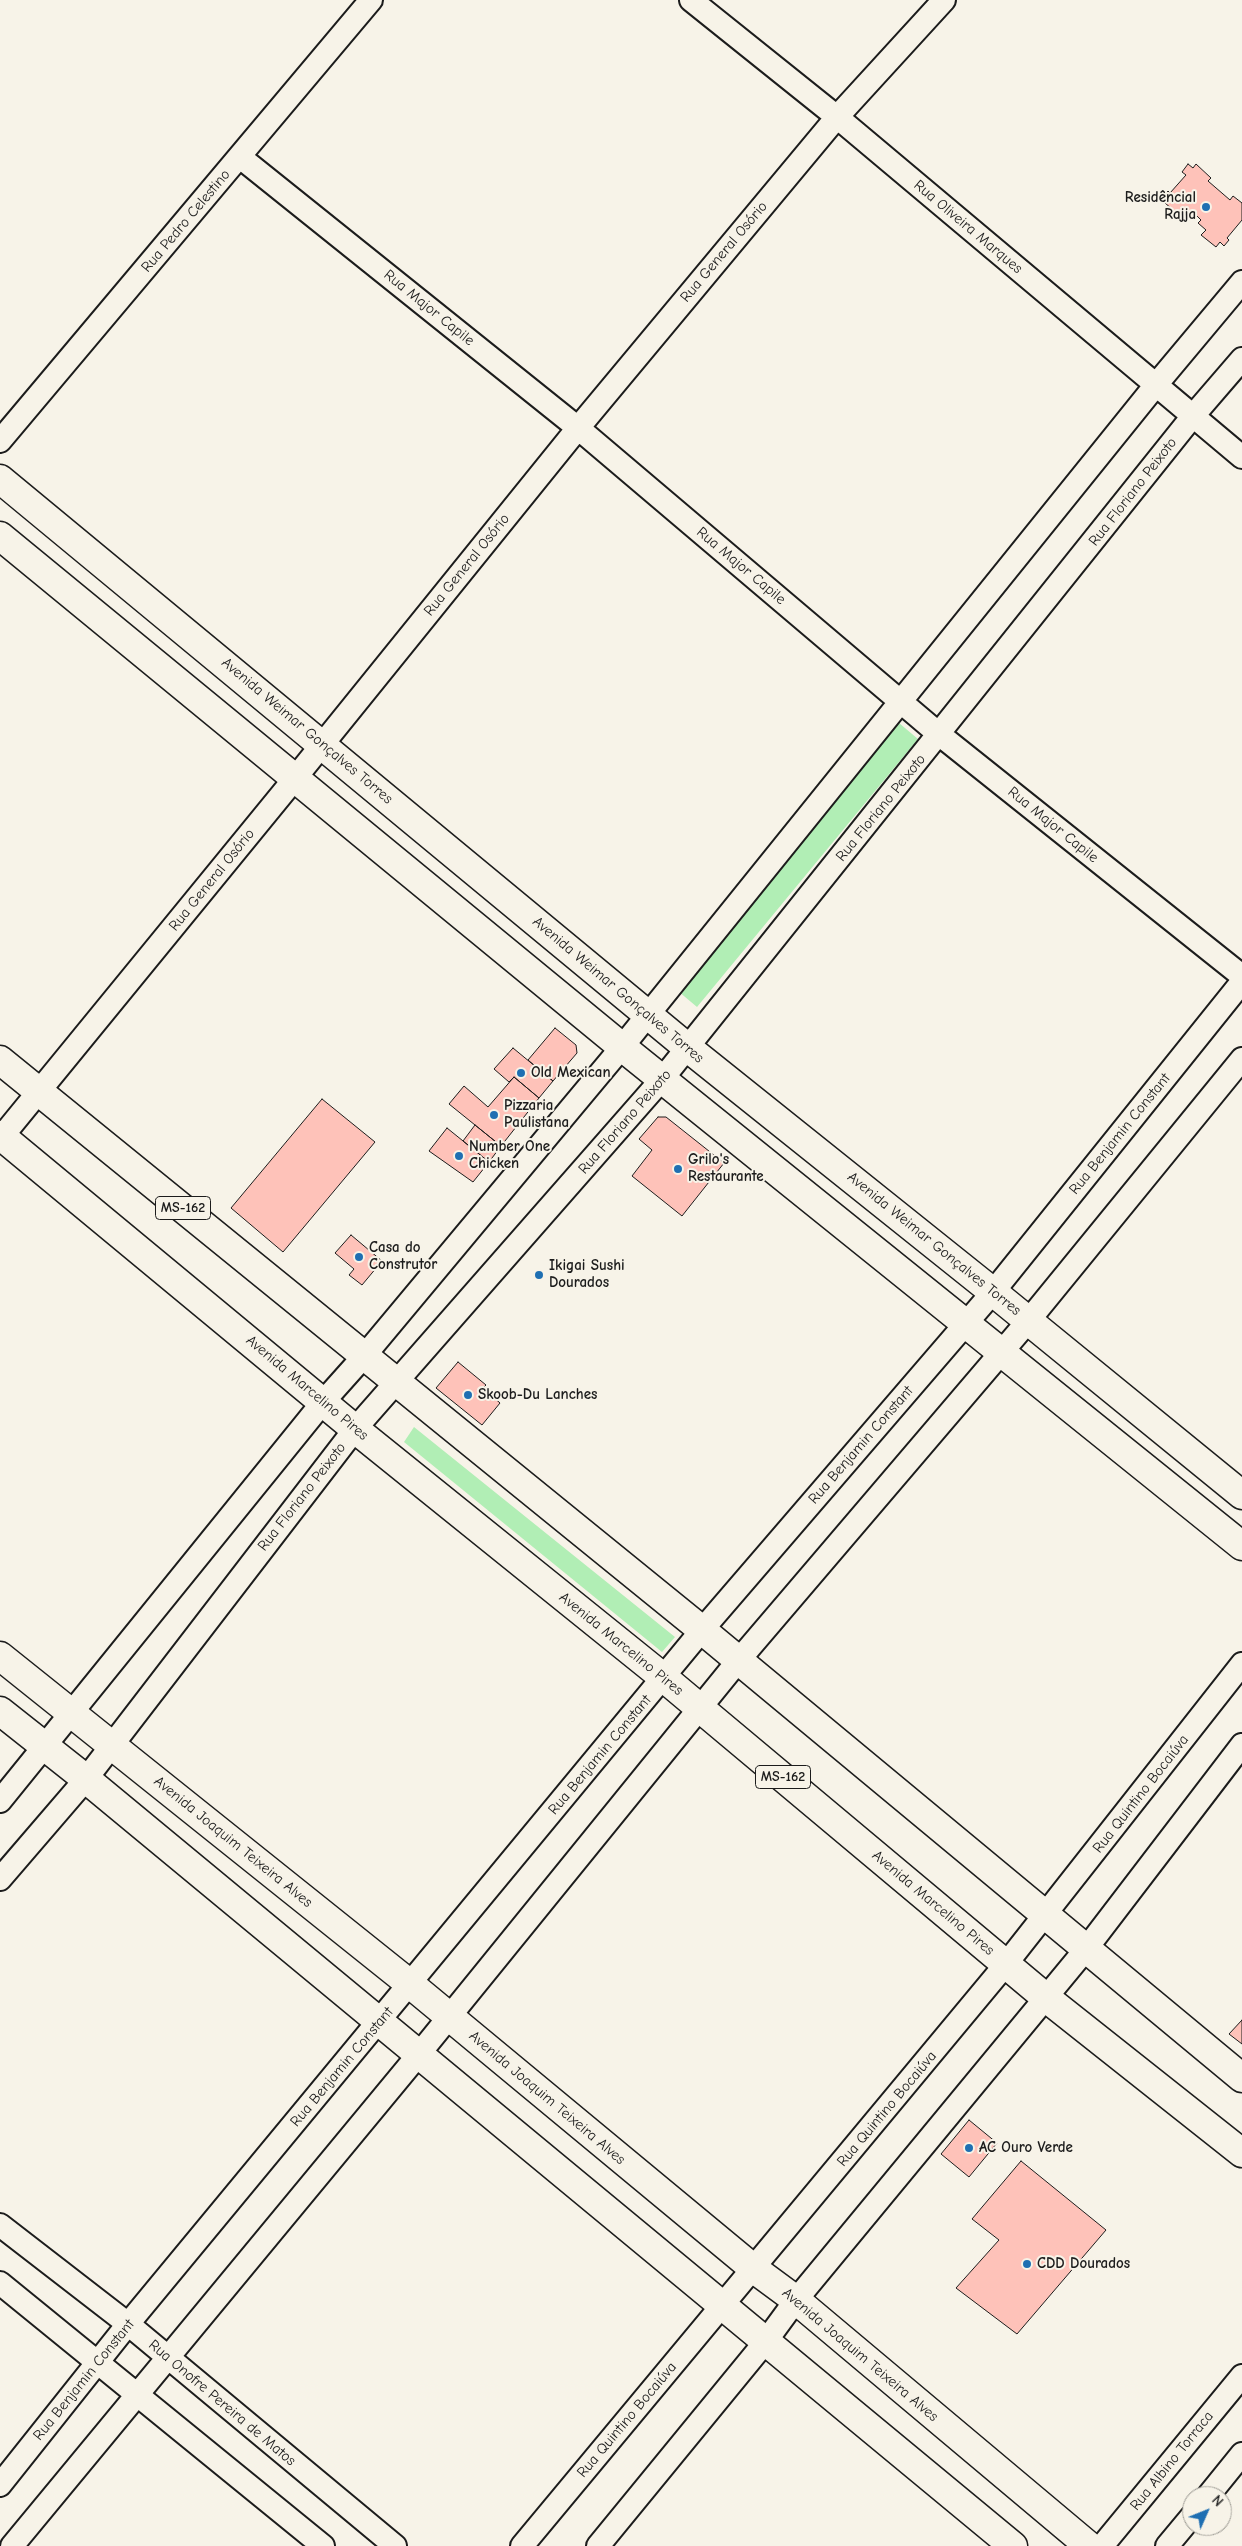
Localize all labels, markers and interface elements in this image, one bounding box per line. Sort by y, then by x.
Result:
street label: Rua Pedro Celestino [138,166,234,276]
street label: Rua Oliveira Marques [910,176,1026,278]
place label: Residêncial Rajja [1125,189,1196,224]
street label: Rua General Osório [677,198,771,306]
marker: Residêncial Rajja [1200,201,1212,213]
street label: Rua Major Capile [380,266,478,350]
street label: Rua Floriano Peixoto [1085,434,1181,550]
street label: Rua General Osório [420,510,514,620]
street label: Rua Major Capile [693,523,789,609]
street label: Avenida Weimar Gonçalves Torres [218,654,396,808]
street label: Rua Floriano Peixoto [832,751,930,865]
street label: Rua Major Capile [1004,783,1102,867]
street label: Rua General Osório [165,825,259,935]
street label: Avenida Weimar Gonçalves Torres [529,913,707,1067]
place label: Old Mexican [531,1064,611,1082]
street label: Rua Floriano Peixoto [575,1066,675,1178]
marker: Old Mexican [515,1067,527,1079]
street label: Rua Benjamin Constant [1066,1070,1174,1198]
place label: Pizzaria Paulistana [504,1097,569,1132]
marker: Pizzaria Paulistana [488,1109,500,1121]
place label: Number One Chicken [469,1138,550,1173]
marker: Number One Chicken [453,1150,465,1162]
place label: Grilo's Restaurante [688,1151,764,1186]
marker: Grilo's Restaurante [672,1163,684,1175]
street label: Avenida Weimar Gonçalves Torres [844,1168,1024,1320]
road number: MS-162 [156,1196,210,1220]
place label: Casa do Construtor [369,1239,437,1274]
marker: Casa do Construtor [353,1251,365,1263]
place label: Ikigai Sushi Dourados [549,1257,625,1292]
marker: Ikigai Sushi Dourados [533,1269,545,1281]
street label: Avenida Marcelino Pires [242,1332,372,1444]
street label: Rua Benjamin Constant [805,1382,917,1508]
place label: Skoob-Du Lanches [478,1386,597,1404]
marker: Skoob-Du Lanches [462,1389,474,1401]
street label: Rua Floriano Peixoto [254,1439,350,1555]
street label: Avenida Marcelino Pires [555,1588,687,1700]
street label: Rua Benjamin Constant [545,1691,655,1819]
street label: Rua Quintino Bocaiúva [1089,1731,1193,1857]
road number: MS-162 [756,1765,810,1788]
street label: Avenida Joaquim Teixeira Alves [150,1772,316,1912]
street label: Avenida Marcelino Pires [868,1847,998,1959]
street label: Rua Benjamin Constant [287,2003,397,2131]
street label: Avenida Joaquim Teixeira Alves [465,2027,629,2169]
street label: Rua Quintino Bocaiúva [833,2048,941,2170]
place label: AC Ouro Verde [979,2139,1073,2157]
marker: AC Ouro Verde [963,2142,975,2154]
place label: CDD Dourados [1037,2255,1130,2273]
marker: CDD Dourados [1021,2258,1033,2270]
street label: Avenida Joaquim Teixeira Alves [778,2284,942,2426]
street label: Rua Benjamin Constant [30,2316,138,2444]
street label: Rua Onofre Pereira de Matos [145,2336,299,2470]
street label: Rua Quintino Bocaiúva [573,2359,681,2481]
street label: Rua Albino Torraca [1126,2408,1218,2514]
north arrow [1182,2486,1232,2536]
text: N [1208,2492,1227,2510]

